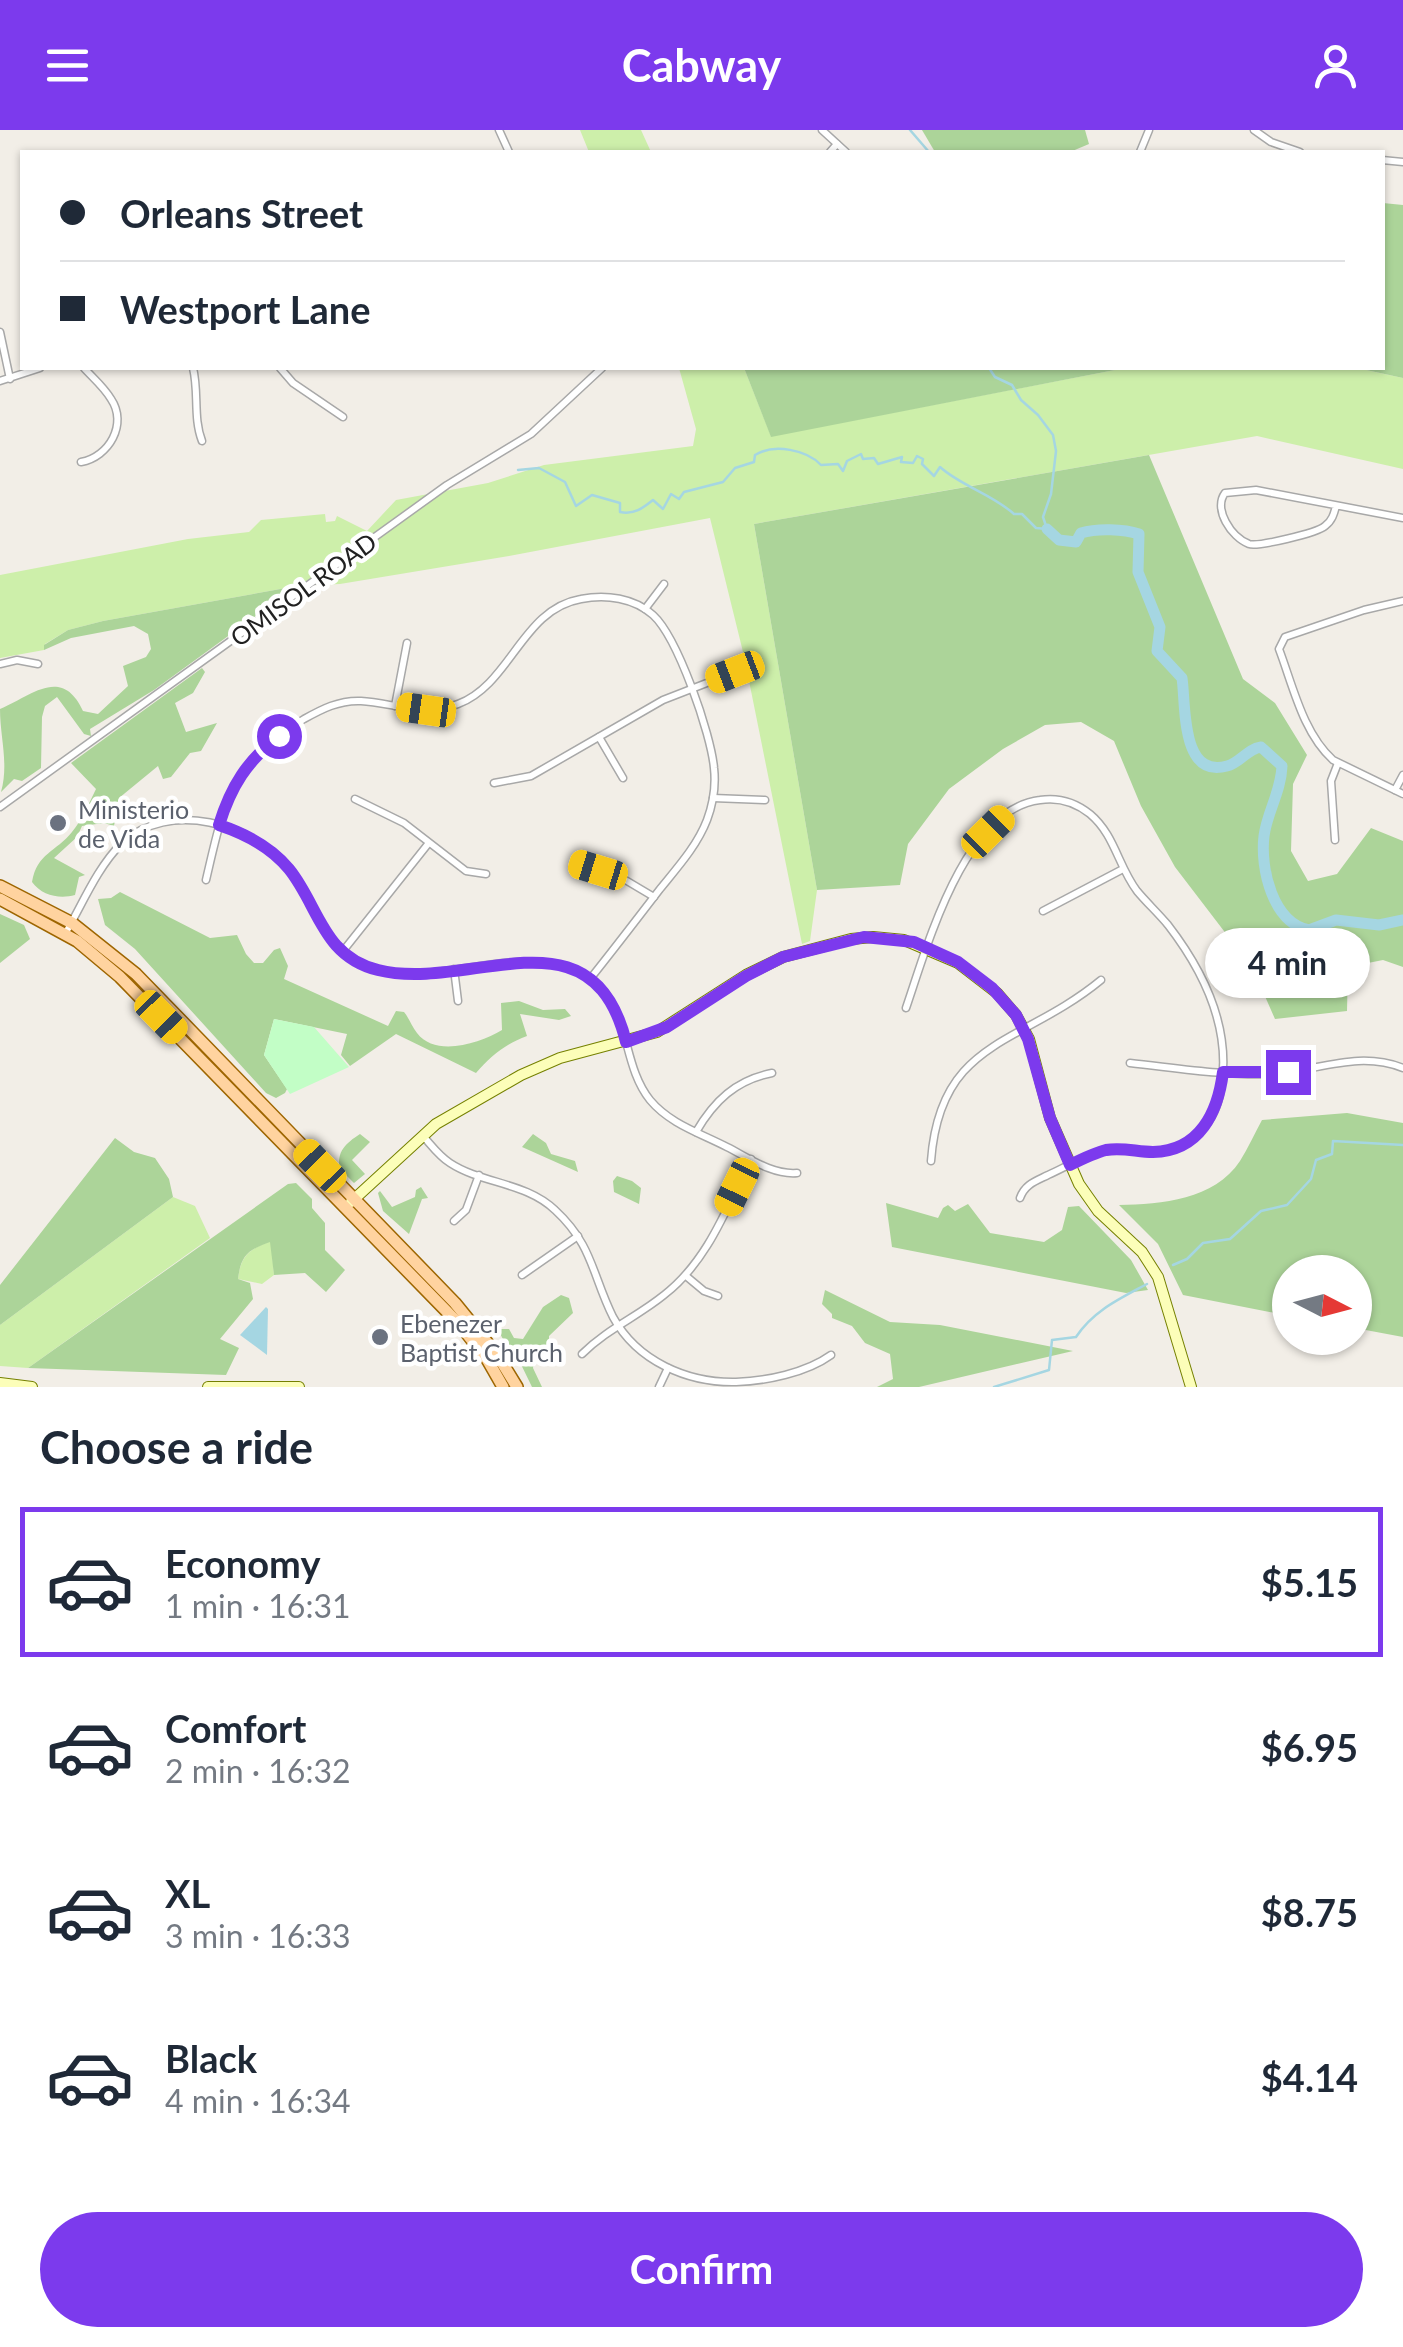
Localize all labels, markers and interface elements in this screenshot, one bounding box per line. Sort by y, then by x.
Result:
icon: menu [40,38,95,93]
text: Cabway [622,38,781,92]
icon: person [1308,38,1363,93]
text: Orleans Street [120,190,363,236]
text: Westport Lane [120,286,370,332]
street label: OMISOL ROAD [224,526,382,652]
car [702,647,768,697]
car [394,691,458,729]
route start [257,714,302,759]
place label: Ministerio de Vida [78,794,189,853]
car [956,800,1020,864]
marker: Ministerio de Vida [47,812,69,834]
car [565,847,631,893]
callout: 4 min [1206,927,1370,997]
text: 4 min [1248,943,1327,982]
car [129,985,193,1049]
route end [1266,1050,1311,1095]
car [288,1134,352,1198]
car [710,1153,764,1221]
north arrow [1272,1255,1372,1355]
map controls [1272,1255,1372,1355]
place label: Ebenezer Baptist Church [400,1308,563,1367]
marker: Ebenezer Baptist Church [369,1326,391,1348]
text: Choose a ride [40,1420,313,1474]
icon: car [45,1537,135,1627]
text: Economy [165,1540,320,1586]
text: $5.15 [1261,1559,1358,1605]
text: 1 min · 16:31 [165,1586,351,1625]
icon: car [45,1702,135,1792]
text: Comfort [165,1705,306,1751]
text: $6.95 [1261,1724,1358,1770]
text: 2 min · 16:32 [165,1751,351,1790]
icon: car [45,1867,135,1957]
text: XL [165,1870,210,1916]
text: $8.75 [1261,1889,1358,1935]
text: 3 min · 16:33 [165,1916,351,1955]
icon: car [45,2032,135,2122]
text: Black [165,2035,257,2081]
text: $4.14 [1261,2054,1358,2100]
text: 4 min · 16:34 [165,2081,351,2120]
button: Confirm [40,2212,1363,2327]

